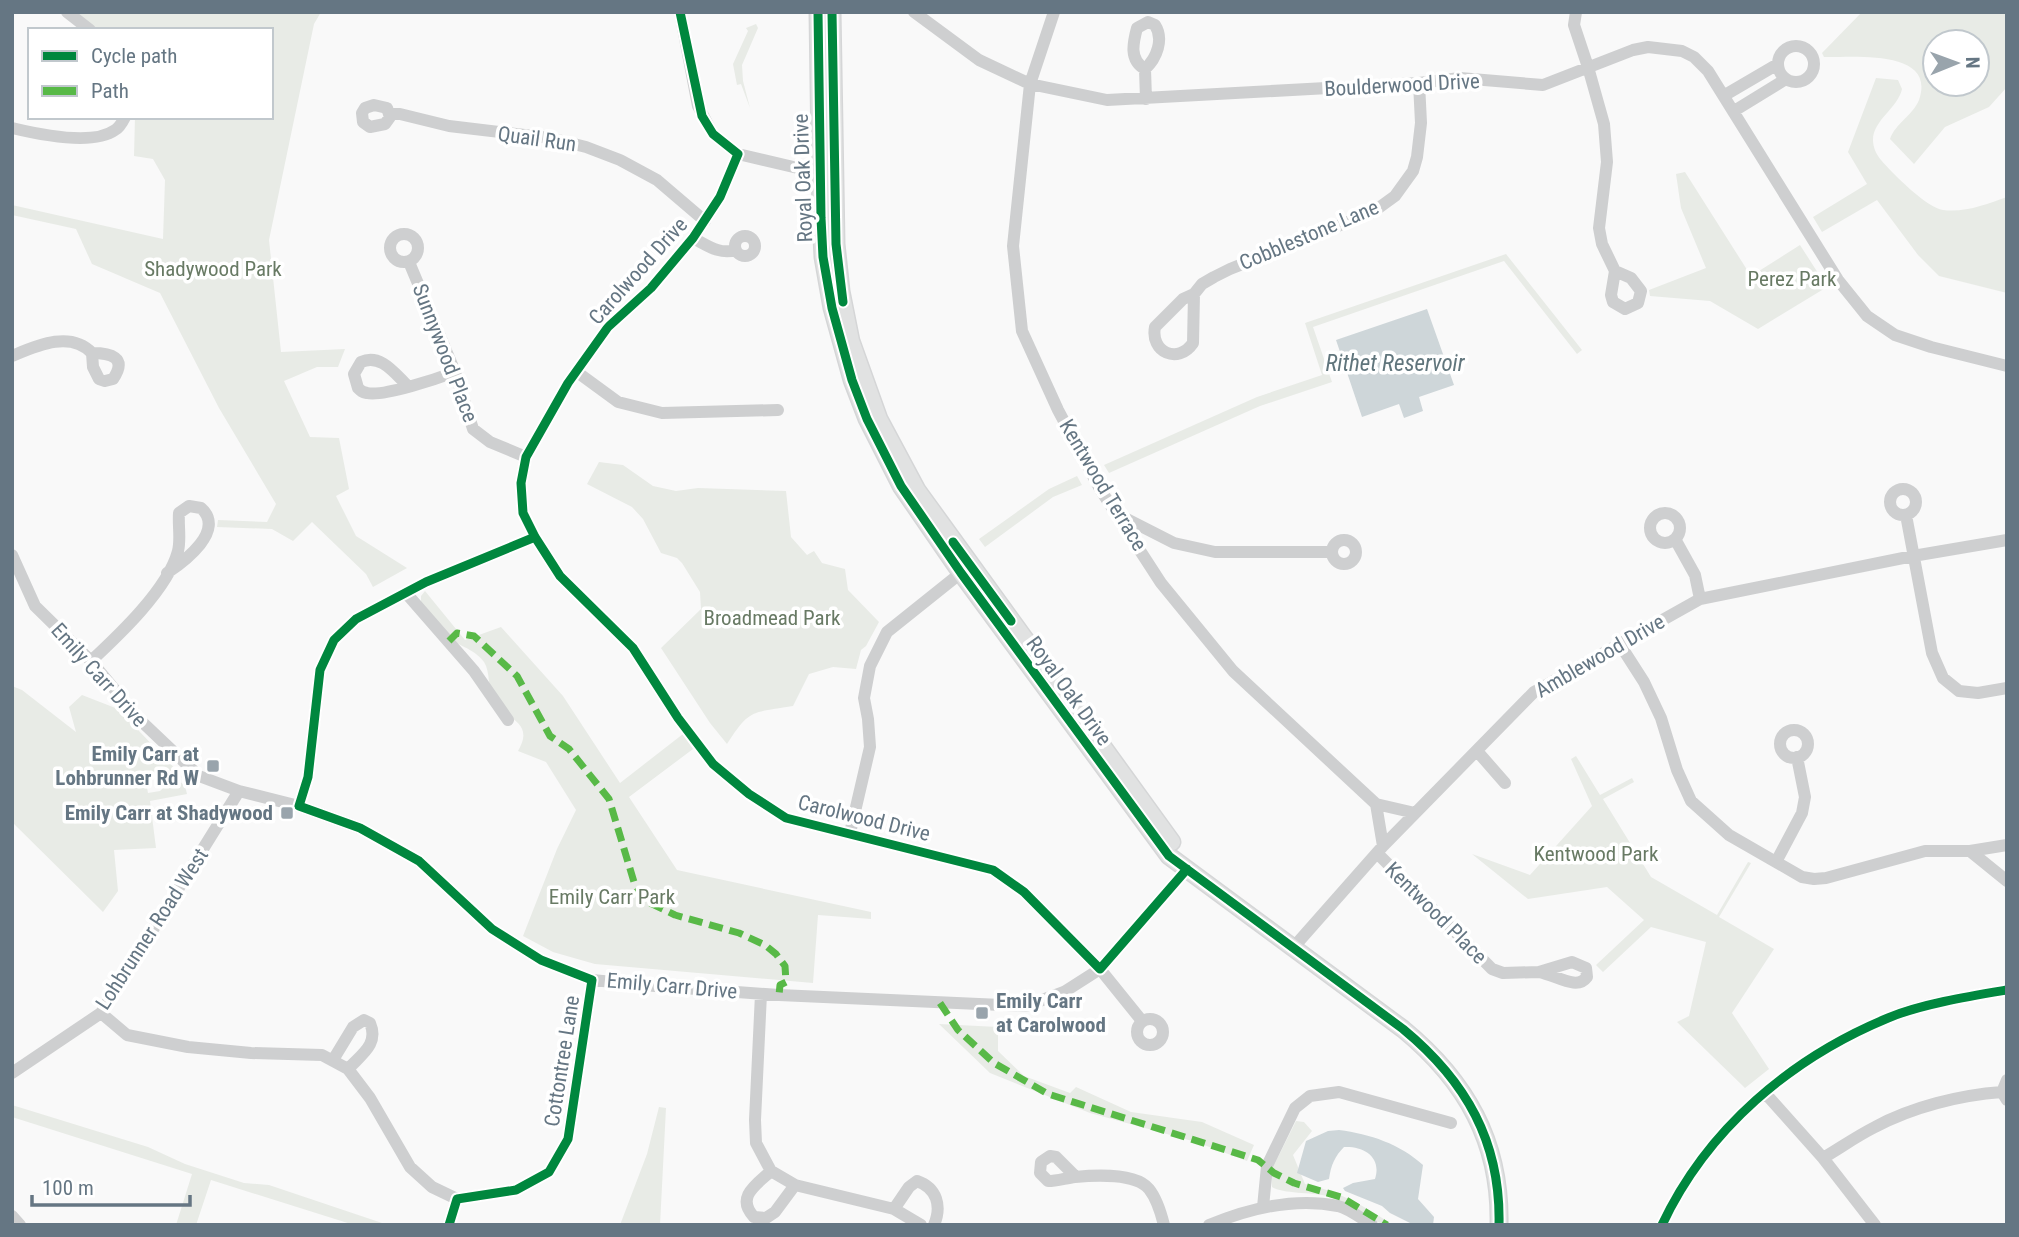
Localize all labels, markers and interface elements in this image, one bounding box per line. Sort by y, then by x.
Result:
legend [28,28,273,119]
north arrow [1921,28,1991,98]
text: Cycle path [91,44,177,68]
text: N [1961,57,1984,69]
street label: Boulderwood Drive [1324,69,1481,101]
text: Path [91,79,129,103]
street label: Royal Oak Drive [789,113,817,243]
street label: Quail Run [496,122,578,156]
street label: Cobblestone Lane [1236,195,1382,275]
street label: Carolwood Drive [584,213,692,329]
park label: Shadywood Park [144,257,282,281]
park label: Perez Park [1748,267,1837,291]
street label: Sunnywood Place [408,280,482,426]
water label: Rithet Reservoir [1325,350,1466,377]
street label: Kentwood Terrace [1054,415,1152,555]
park label: Broadmead Park [703,606,841,630]
street label: Amblewood Drive [1531,609,1669,703]
street label: Emily Carr Drive [46,618,152,732]
street label: Royal Oak Drive [1021,632,1117,750]
place label: Emily Carr at Lohbrunner Rd W [55,742,199,790]
marker: Emily Carr at Lohbrunner Rd W [205,758,221,774]
street label: Carolwood Drive [795,790,933,846]
place label: Emily Carr at Shadywood [65,801,273,825]
marker: Emily Carr at Shadywood [279,805,295,821]
park label: Kentwood Park [1534,842,1659,866]
street label: Lohbrunner Road West [91,844,213,1014]
street label: Kentwood Place [1380,857,1492,969]
park label: Emily Carr Park [549,885,676,909]
street label: Emily Carr Drive [606,968,738,1004]
place label: Emily Carr at Carolwood [996,989,1106,1037]
street label: Cottontree Lane [540,994,584,1128]
marker: Emily Carr at Carolwood [974,1005,990,1021]
scale bar [32,1164,189,1208]
text: 100 m [42,1176,94,1200]

